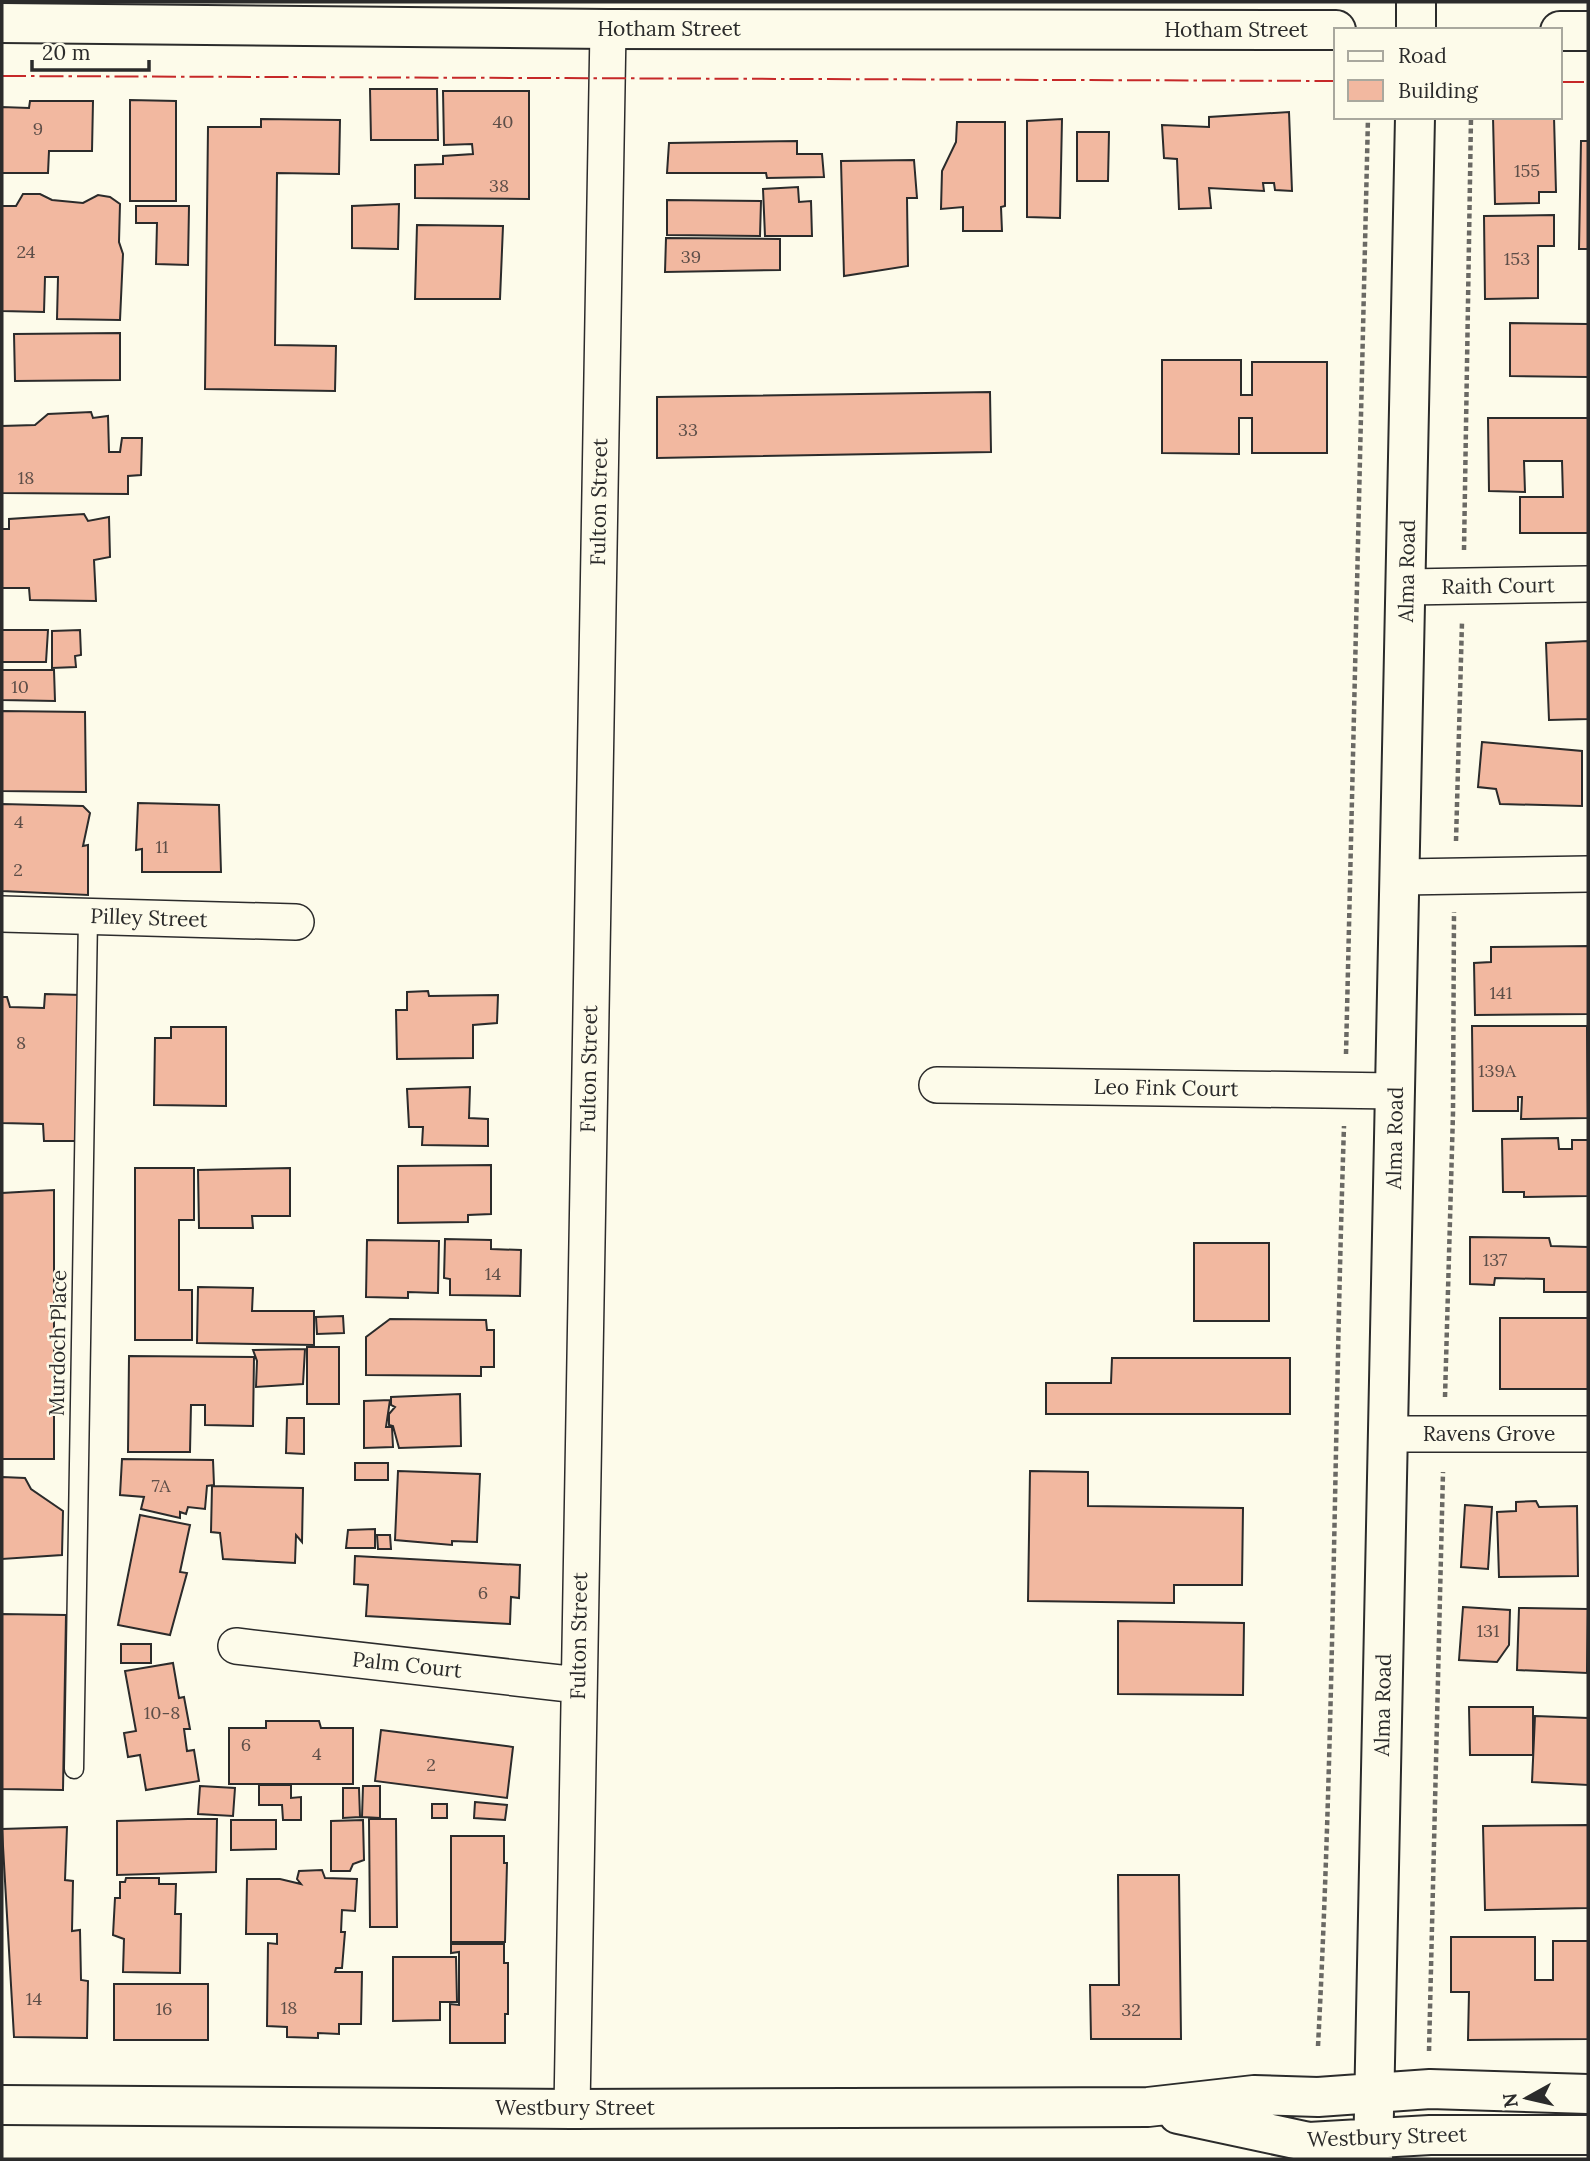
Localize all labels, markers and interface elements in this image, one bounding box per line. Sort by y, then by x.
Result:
street label: Hotham Street [597,15,742,42]
street label: Hotham Street [1164,16,1309,43]
scale bar [32,28,149,72]
legend [1334,28,1562,119]
text: 20 m [42,39,91,66]
text: Road [1398,42,1447,69]
text: Building [1398,77,1478,104]
house number: 40 [493,110,513,133]
house number: 9 [33,117,43,140]
house number: 155 [1514,159,1540,182]
house number: 38 [489,174,509,197]
house number: 24 [16,240,36,263]
house number: 39 [681,245,701,268]
house number: 153 [1504,247,1530,270]
house number: 33 [678,418,698,441]
street label: Fulton Street [584,437,613,566]
house number: 18 [18,466,34,489]
street label: Alma Road [1392,519,1421,624]
street label: Raith Court [1441,571,1556,600]
house number: 10 [11,675,29,698]
house number: 4 [14,810,24,833]
house number: 11 [155,835,169,858]
house number: 2 [13,858,23,881]
street label: Pilley Street [90,902,209,933]
house number: 141 [1490,981,1512,1004]
street label: Fulton Street [574,1004,603,1133]
house number: 8 [16,1031,26,1054]
house number: 139A [1478,1059,1517,1082]
street label: Leo Fink Court [1093,1073,1240,1102]
street label: Alma Road [1380,1086,1409,1191]
house number: 137 [1483,1248,1507,1271]
house number: 14 [485,1262,501,1285]
street label: Murdoch Place [43,1270,72,1416]
street label: Ravens Grove [1423,1420,1555,1447]
house number: 7A [151,1474,171,1497]
street label: Fulton Street [564,1571,593,1700]
house number: 6 [478,1581,488,1604]
house number: 131 [1476,1619,1500,1642]
street label: Palm Court [351,1645,464,1684]
street label: Alma Road [1368,1653,1397,1758]
house number: 10-8 [144,1701,180,1724]
house number: 6 [241,1733,251,1756]
house number: 4 [312,1742,322,1765]
house number: 2 [426,1753,436,1776]
house number: 14 [26,1987,42,2010]
house number: 18 [281,1996,297,2019]
house number: 16 [156,1997,172,2020]
house number: 32 [1121,1998,1141,2021]
north arrow [1492,2063,1562,2133]
text: N [1497,2091,1523,2109]
street label: Westbury Street [495,2094,656,2121]
street label: Westbury Street [1307,2120,1468,2153]

